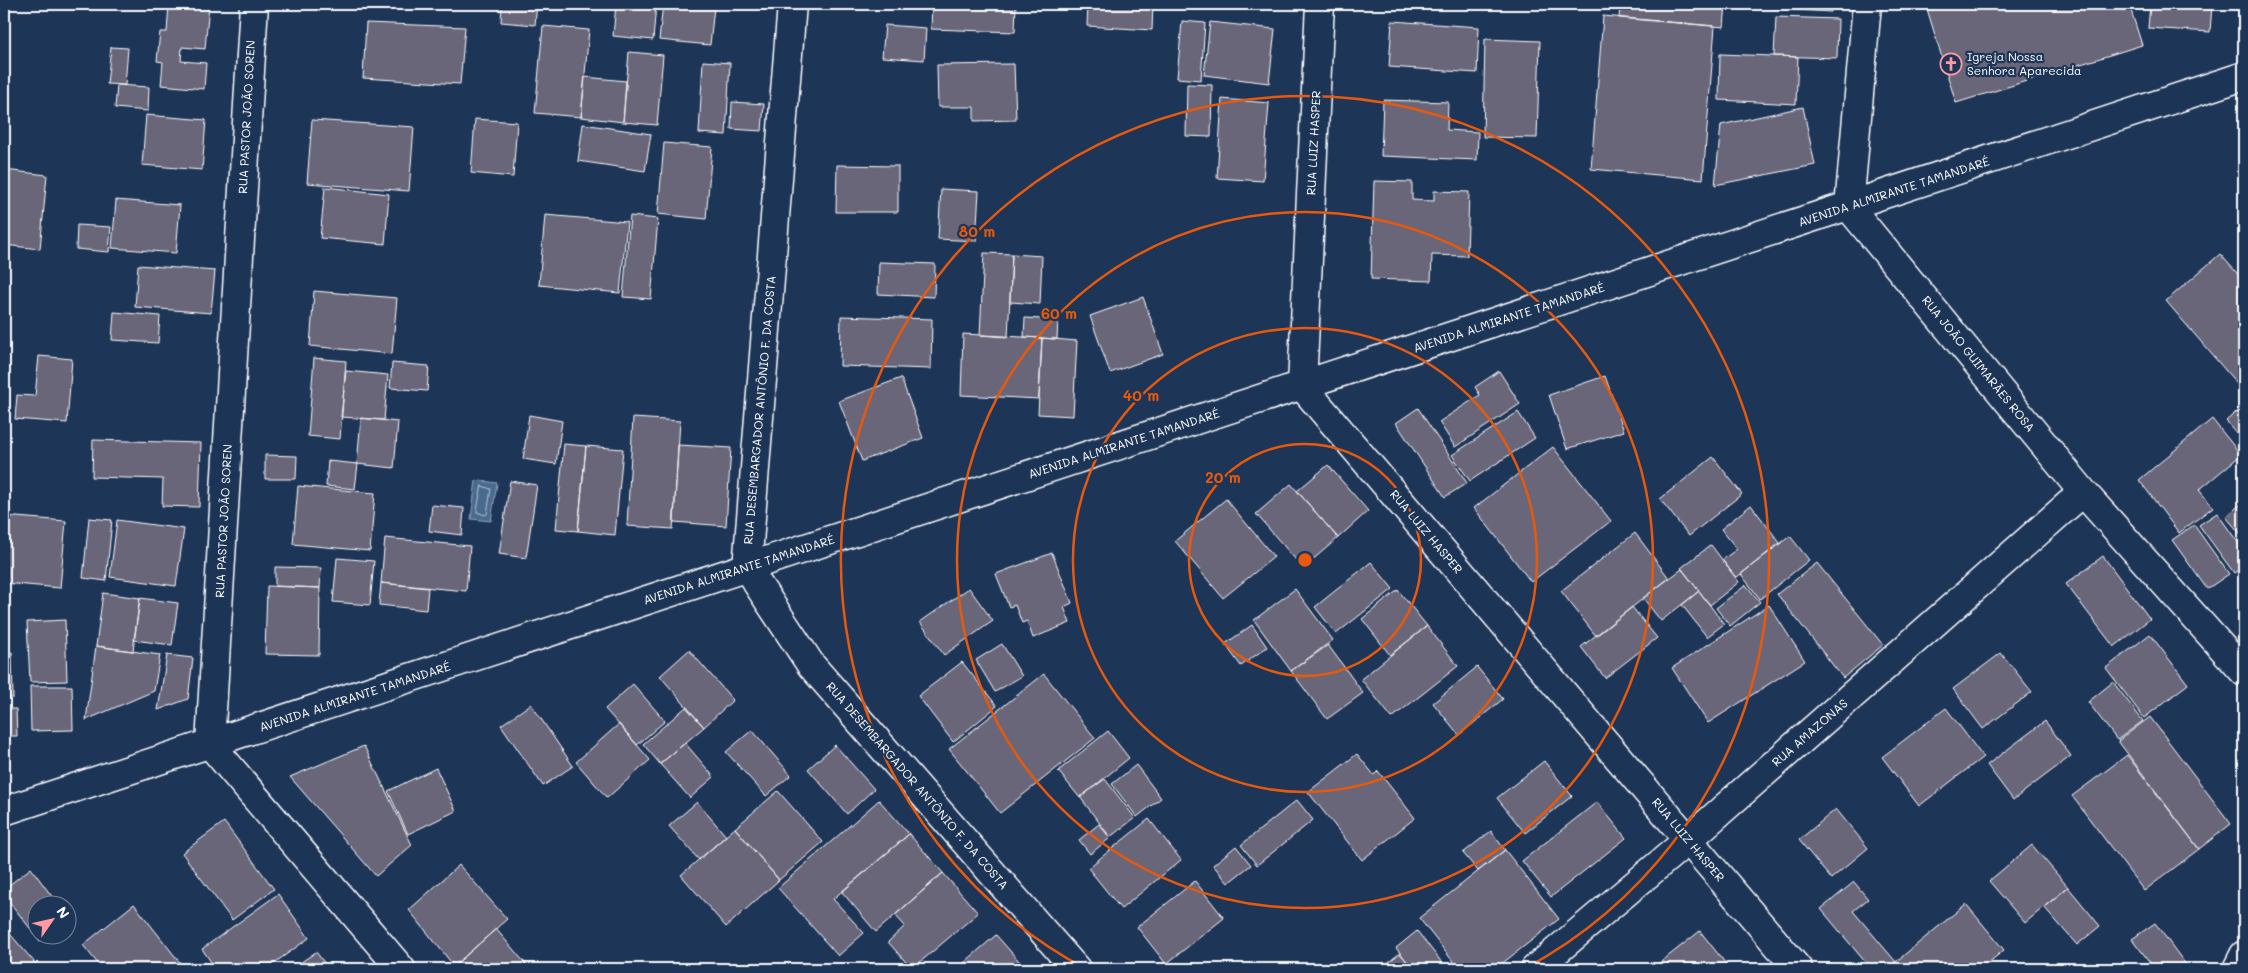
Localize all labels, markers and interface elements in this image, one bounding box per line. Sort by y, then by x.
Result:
street label: RUA PASTOR JOÃO SOREN [234,40,258,194]
place label: Igreja Nossa Senhora Aparecida [1967,48,2082,78]
church icon: Igreja Nossa Senhora Aparecida [1939,52,1963,76]
street label: RUA LUIZ HASPER [1302,90,1324,196]
street label: AVENIDA ALMIRANTE TAMANDARÉ [1796,152,1991,230]
text: 80 m [959,221,995,241]
street label: RUA DESEMBARGADOR ANTÔNIO F. DA COSTA [739,275,779,545]
street label: AVENIDA ALMIRANTE TAMANDARÉ [1411,278,1606,356]
street label: RUA JOÃO GUIMARÃES ROSA [1919,292,2039,435]
text: 60 m [1041,303,1077,323]
text: 40 m [1123,385,1159,405]
street label: AVENIDA ALMIRANTE TAMANDARÉ [1026,404,1221,482]
street label: RUA PASTOR JOÃO SOREN [211,444,235,598]
text: 20 m [1205,467,1241,487]
street label: RUA LUIZ HASPER [1387,486,1467,577]
street label: AVENIDA ALMIRANTE TAMANDARÉ [641,530,836,608]
centre of rings [1296,551,1314,569]
street label: AVENIDA ALMIRANTE TAMANDARÉ [257,657,452,735]
street label: RUA DESEMBARGADOR ANTÔNIO F. DA COSTA [823,678,1012,892]
street label: RUA AMAZONAS [1768,695,1851,770]
street label: RUA LUIZ HASPER [1649,794,1729,885]
north arrow [28,896,78,946]
text: N [52,903,74,922]

